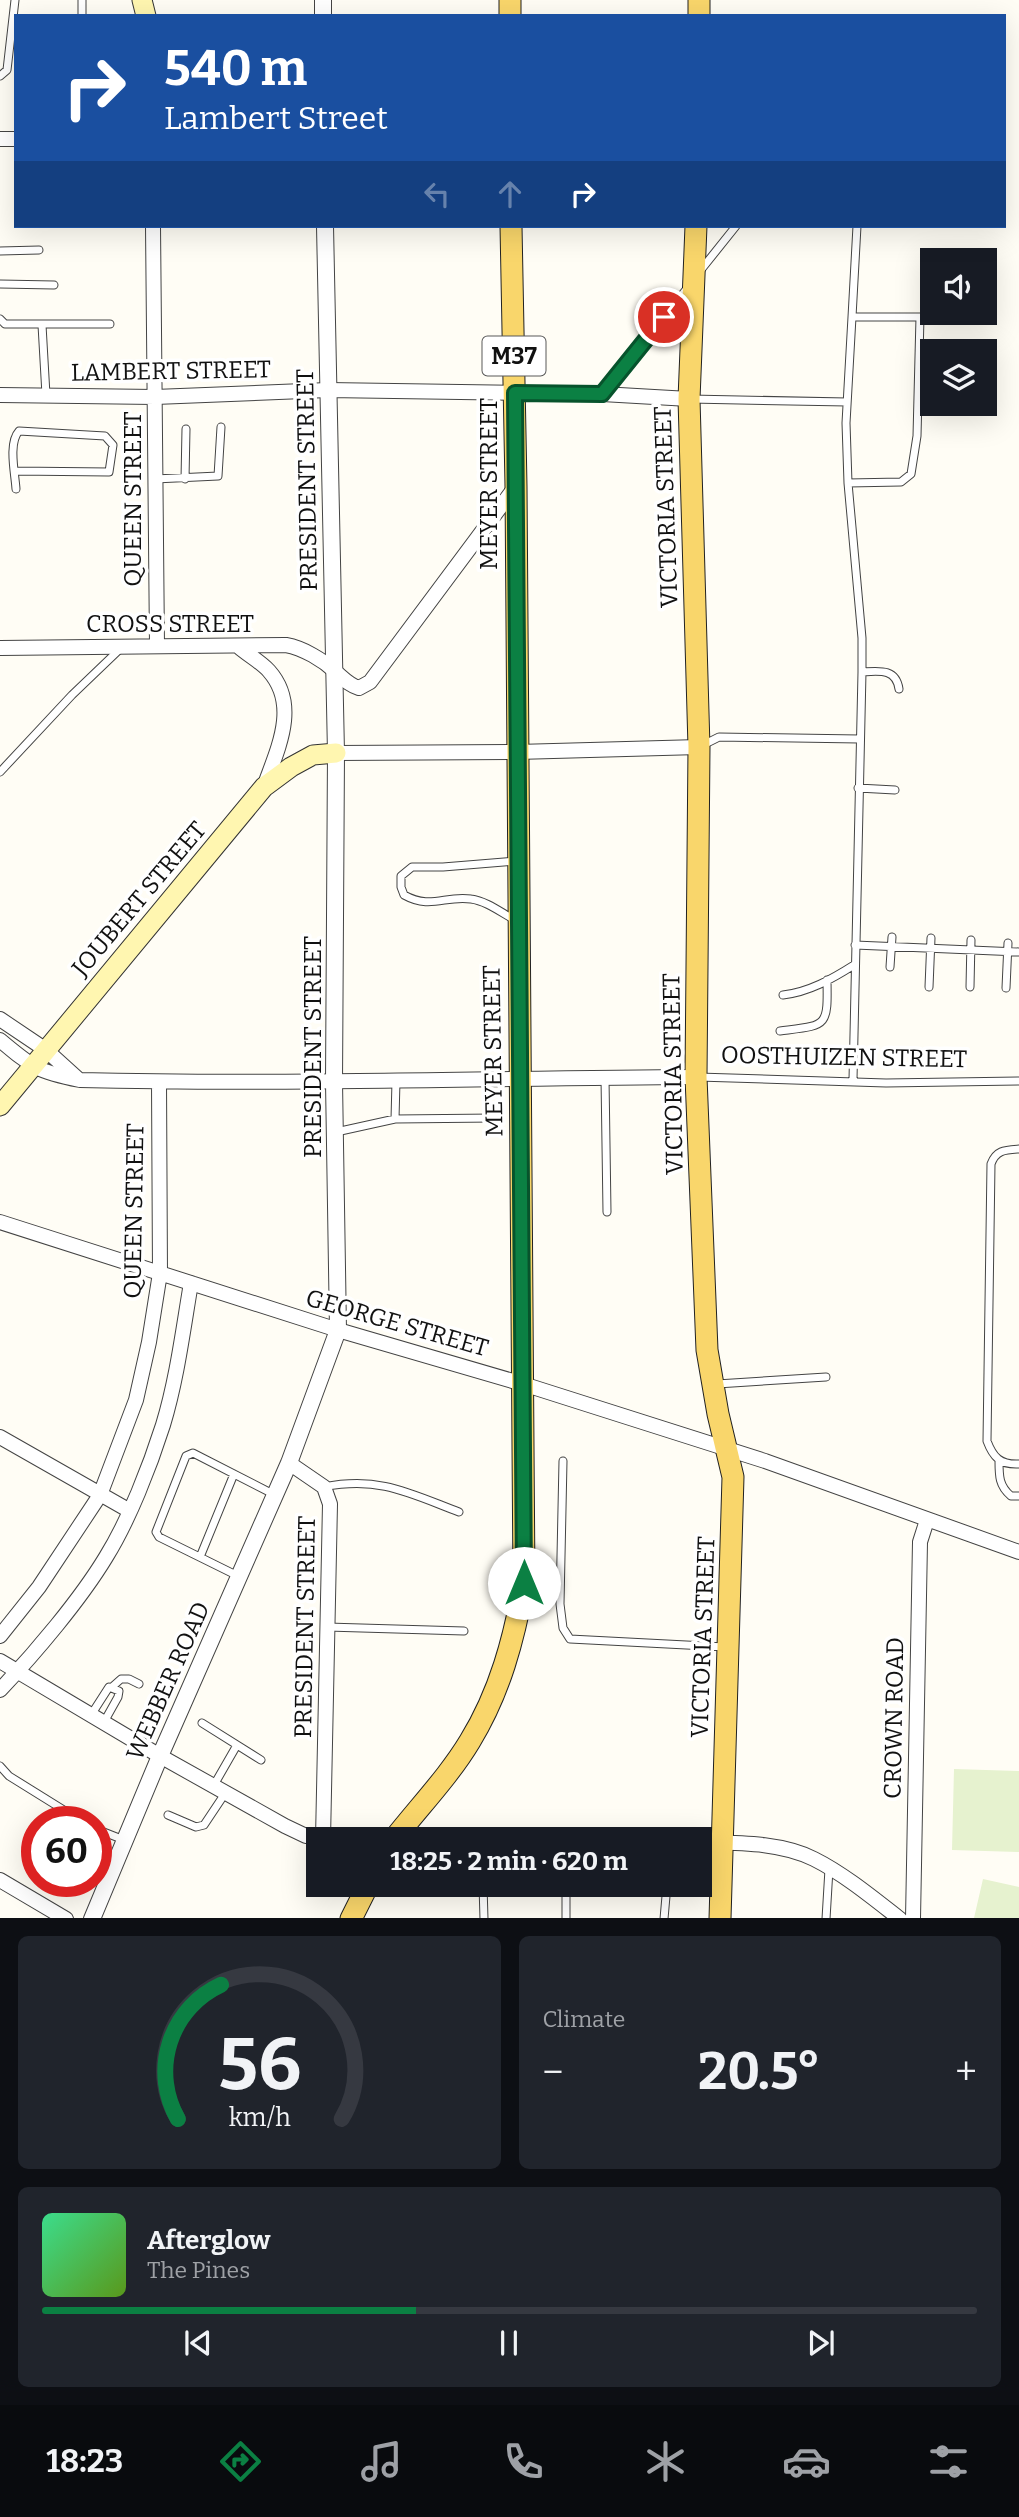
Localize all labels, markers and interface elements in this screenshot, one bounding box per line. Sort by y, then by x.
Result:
text: 540 m [164,39,307,98]
icon: right [49,42,140,133]
text: Lambert Street [164,99,388,137]
icon: left [418,175,456,213]
icon: ahead [491,175,529,213]
icon: right [564,175,602,213]
map controls [920,248,997,416]
button: sound [920,248,997,325]
pin [634,287,694,347]
icon: arrive [645,298,683,336]
road number: M37 [482,336,546,376]
button: layers [920,339,997,416]
street label: LAMBERT STREET [71,355,271,387]
street label: PRESIDENT STREET [291,369,323,591]
street label: MEYER STREET [475,398,503,570]
street label: VICTORIA STREET [648,406,684,608]
street label: QUEEN STREET [119,411,147,587]
street label: CROSS STREET [86,610,254,638]
street label: JOUBERT STREET [66,816,212,983]
street label: PRESIDENT STREET [299,936,327,1158]
street label: MEYER STREET [478,965,508,1137]
street label: VICTORIA STREET [657,973,689,1175]
street label: OOSTHUIZEN STREET [721,1041,967,1073]
street label: QUEEN STREET [118,1123,150,1299]
street label: GEORGE STREET [303,1284,491,1362]
street label: PRESIDENT STREET [289,1516,321,1738]
street label: VICTORIA STREET [685,1536,721,1738]
position arrow [487,1546,561,1620]
street label: WEBBER ROAD [121,1598,215,1764]
street label: CROWN ROAD [879,1637,909,1799]
speed limit sign: 60 [21,1806,112,1897]
text: 18:25 · 2 min · 620 m [390,1846,628,1877]
text: Climate [543,2005,625,2033]
text: 56 [218,2021,301,2108]
text: 20.5° [698,2040,821,2103]
text: − [543,2049,563,2095]
text: + [955,2049,977,2095]
text: km/h [228,2102,291,2132]
text: Afterglow [147,2225,270,2256]
text: The Pines [147,2256,250,2284]
icon: previous [179,2324,217,2362]
icon: pause [490,2324,528,2362]
icon: next [802,2324,840,2362]
icon: directions [216,2437,265,2486]
icon: music [357,2437,406,2486]
icon: phone [499,2437,548,2486]
icon: climate [641,2437,690,2486]
icon: car [782,2437,831,2486]
icon: filters [924,2437,973,2486]
text: 18:23 [46,2442,123,2480]

